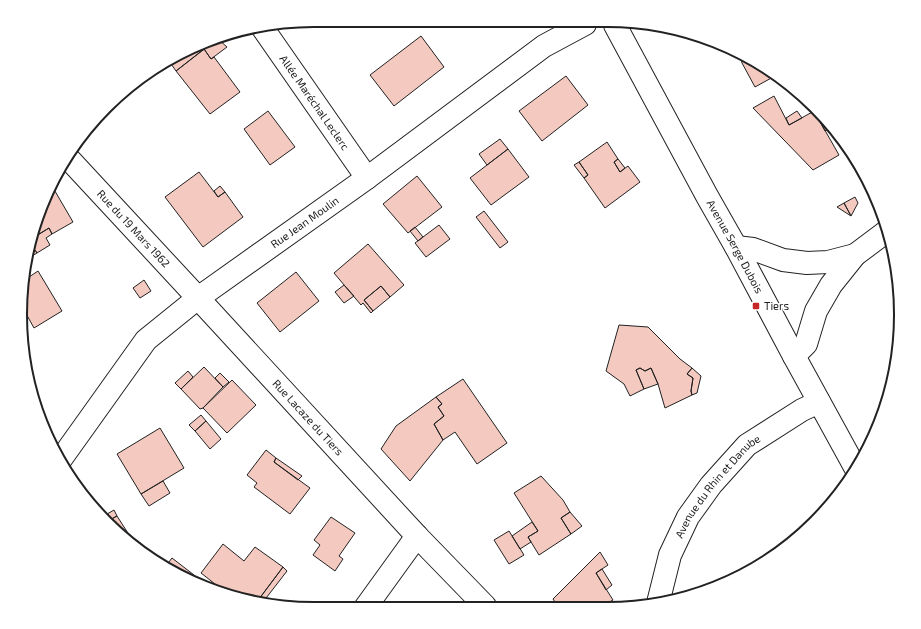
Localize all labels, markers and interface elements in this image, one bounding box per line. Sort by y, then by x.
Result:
street label: Allée Maréchal Leclerc [277,52,352,152]
street label: Rue du 19 Mars 1962 [95,187,173,270]
street label: Rue Jean Moulin [268,193,341,250]
street label: Avenue Serge Dubois [704,197,767,296]
place label: Tiers [764,299,789,312]
marker: Tiers [751,301,761,311]
street label: Rue Lacaze du Tiers [270,377,347,458]
street label: Avenue du Rhin et Danube [672,431,762,540]

